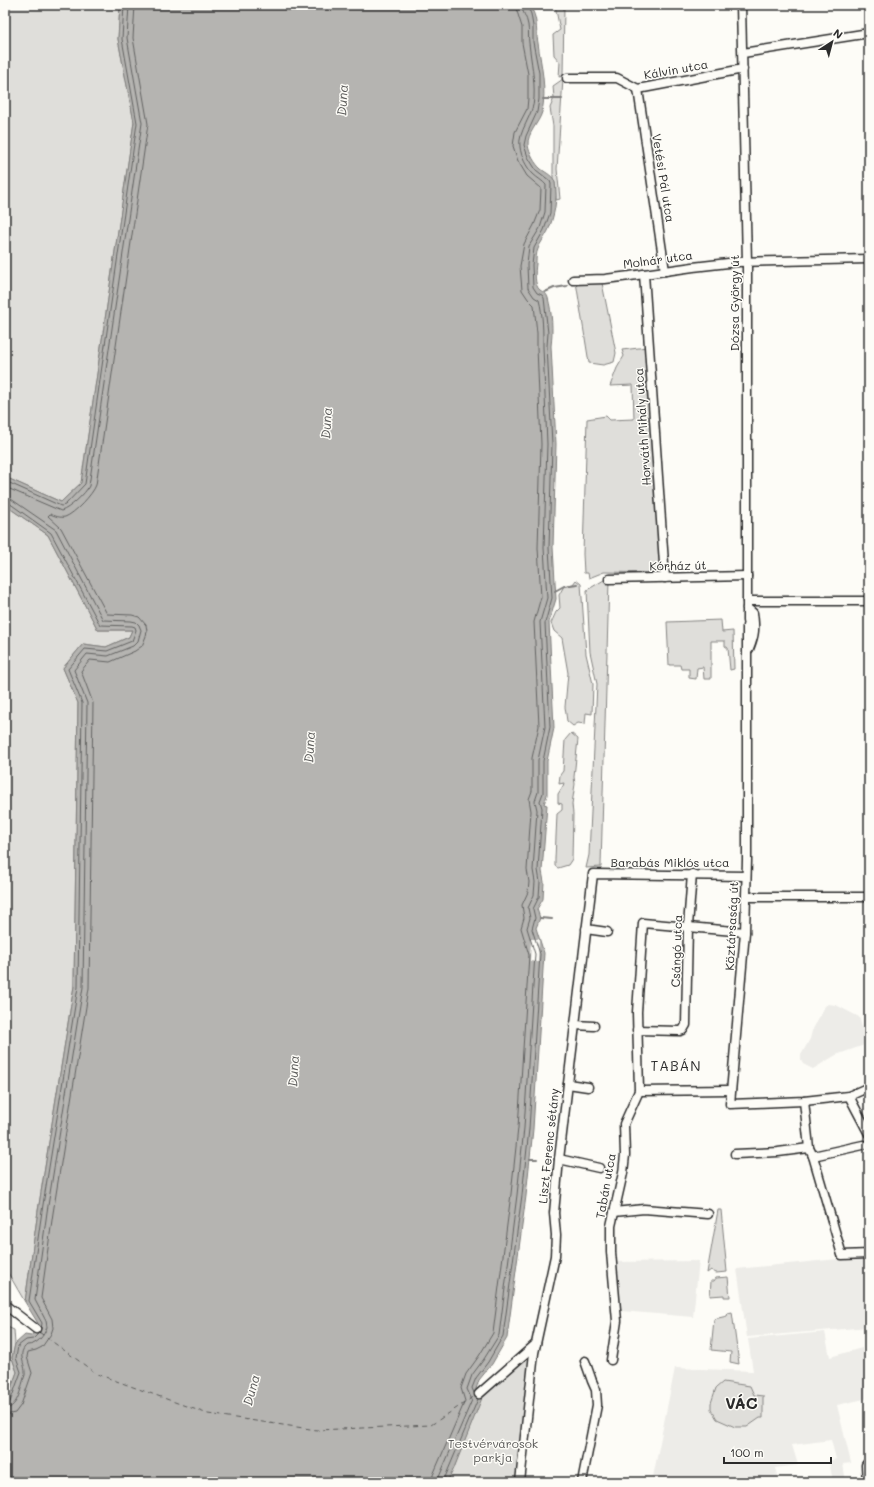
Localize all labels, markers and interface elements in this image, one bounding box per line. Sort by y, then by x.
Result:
north arrow [812,22,852,62]
text: N [830,25,846,42]
street label: Kálvin utca [643,56,709,83]
water label: Duna [332,84,351,116]
street label: Vetési Pál utca [649,132,679,223]
street label: Molnár utca [622,246,694,272]
street label: Dózsa György út [726,255,742,351]
street label: Horváth Mihály utca [630,368,654,486]
water label: Duna [316,407,335,439]
street label: Kórház út [649,557,707,573]
water label: Duna [299,731,318,763]
street label: Barabás Miklós utca [610,854,730,870]
street label: Köztársaság út [721,881,741,971]
street label: Csángó utca [667,914,685,988]
water label: Duna [283,1055,302,1087]
district label: TABÁN [650,1056,702,1075]
street label: Liszt Ferenc sétány [534,1088,562,1204]
street label: Tabán utca [591,1152,619,1220]
water label: Duna [238,1373,263,1407]
district label: VÁC [725,1392,759,1413]
park label: Testvérvárosok parkja [448,1435,538,1465]
scale bar [724,1439,831,1465]
text: 100 m [730,1444,764,1460]

